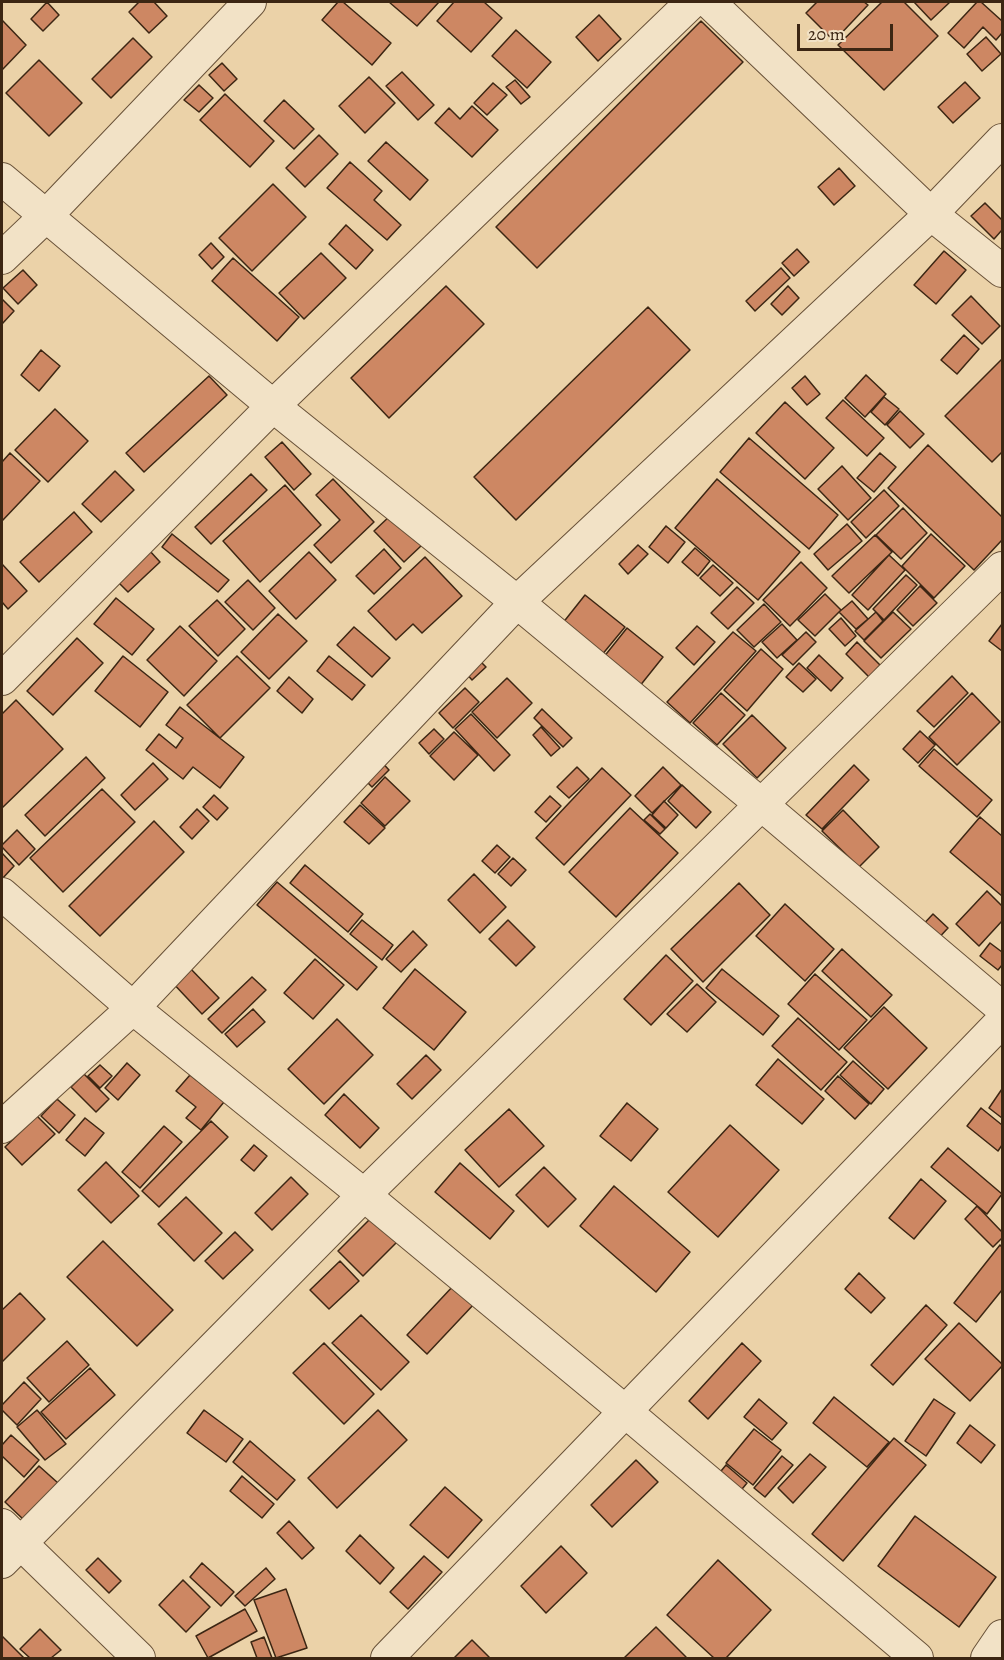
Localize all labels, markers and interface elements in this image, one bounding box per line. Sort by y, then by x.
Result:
scale bar [800,12,896,50]
text: 20 m [808,22,845,46]

